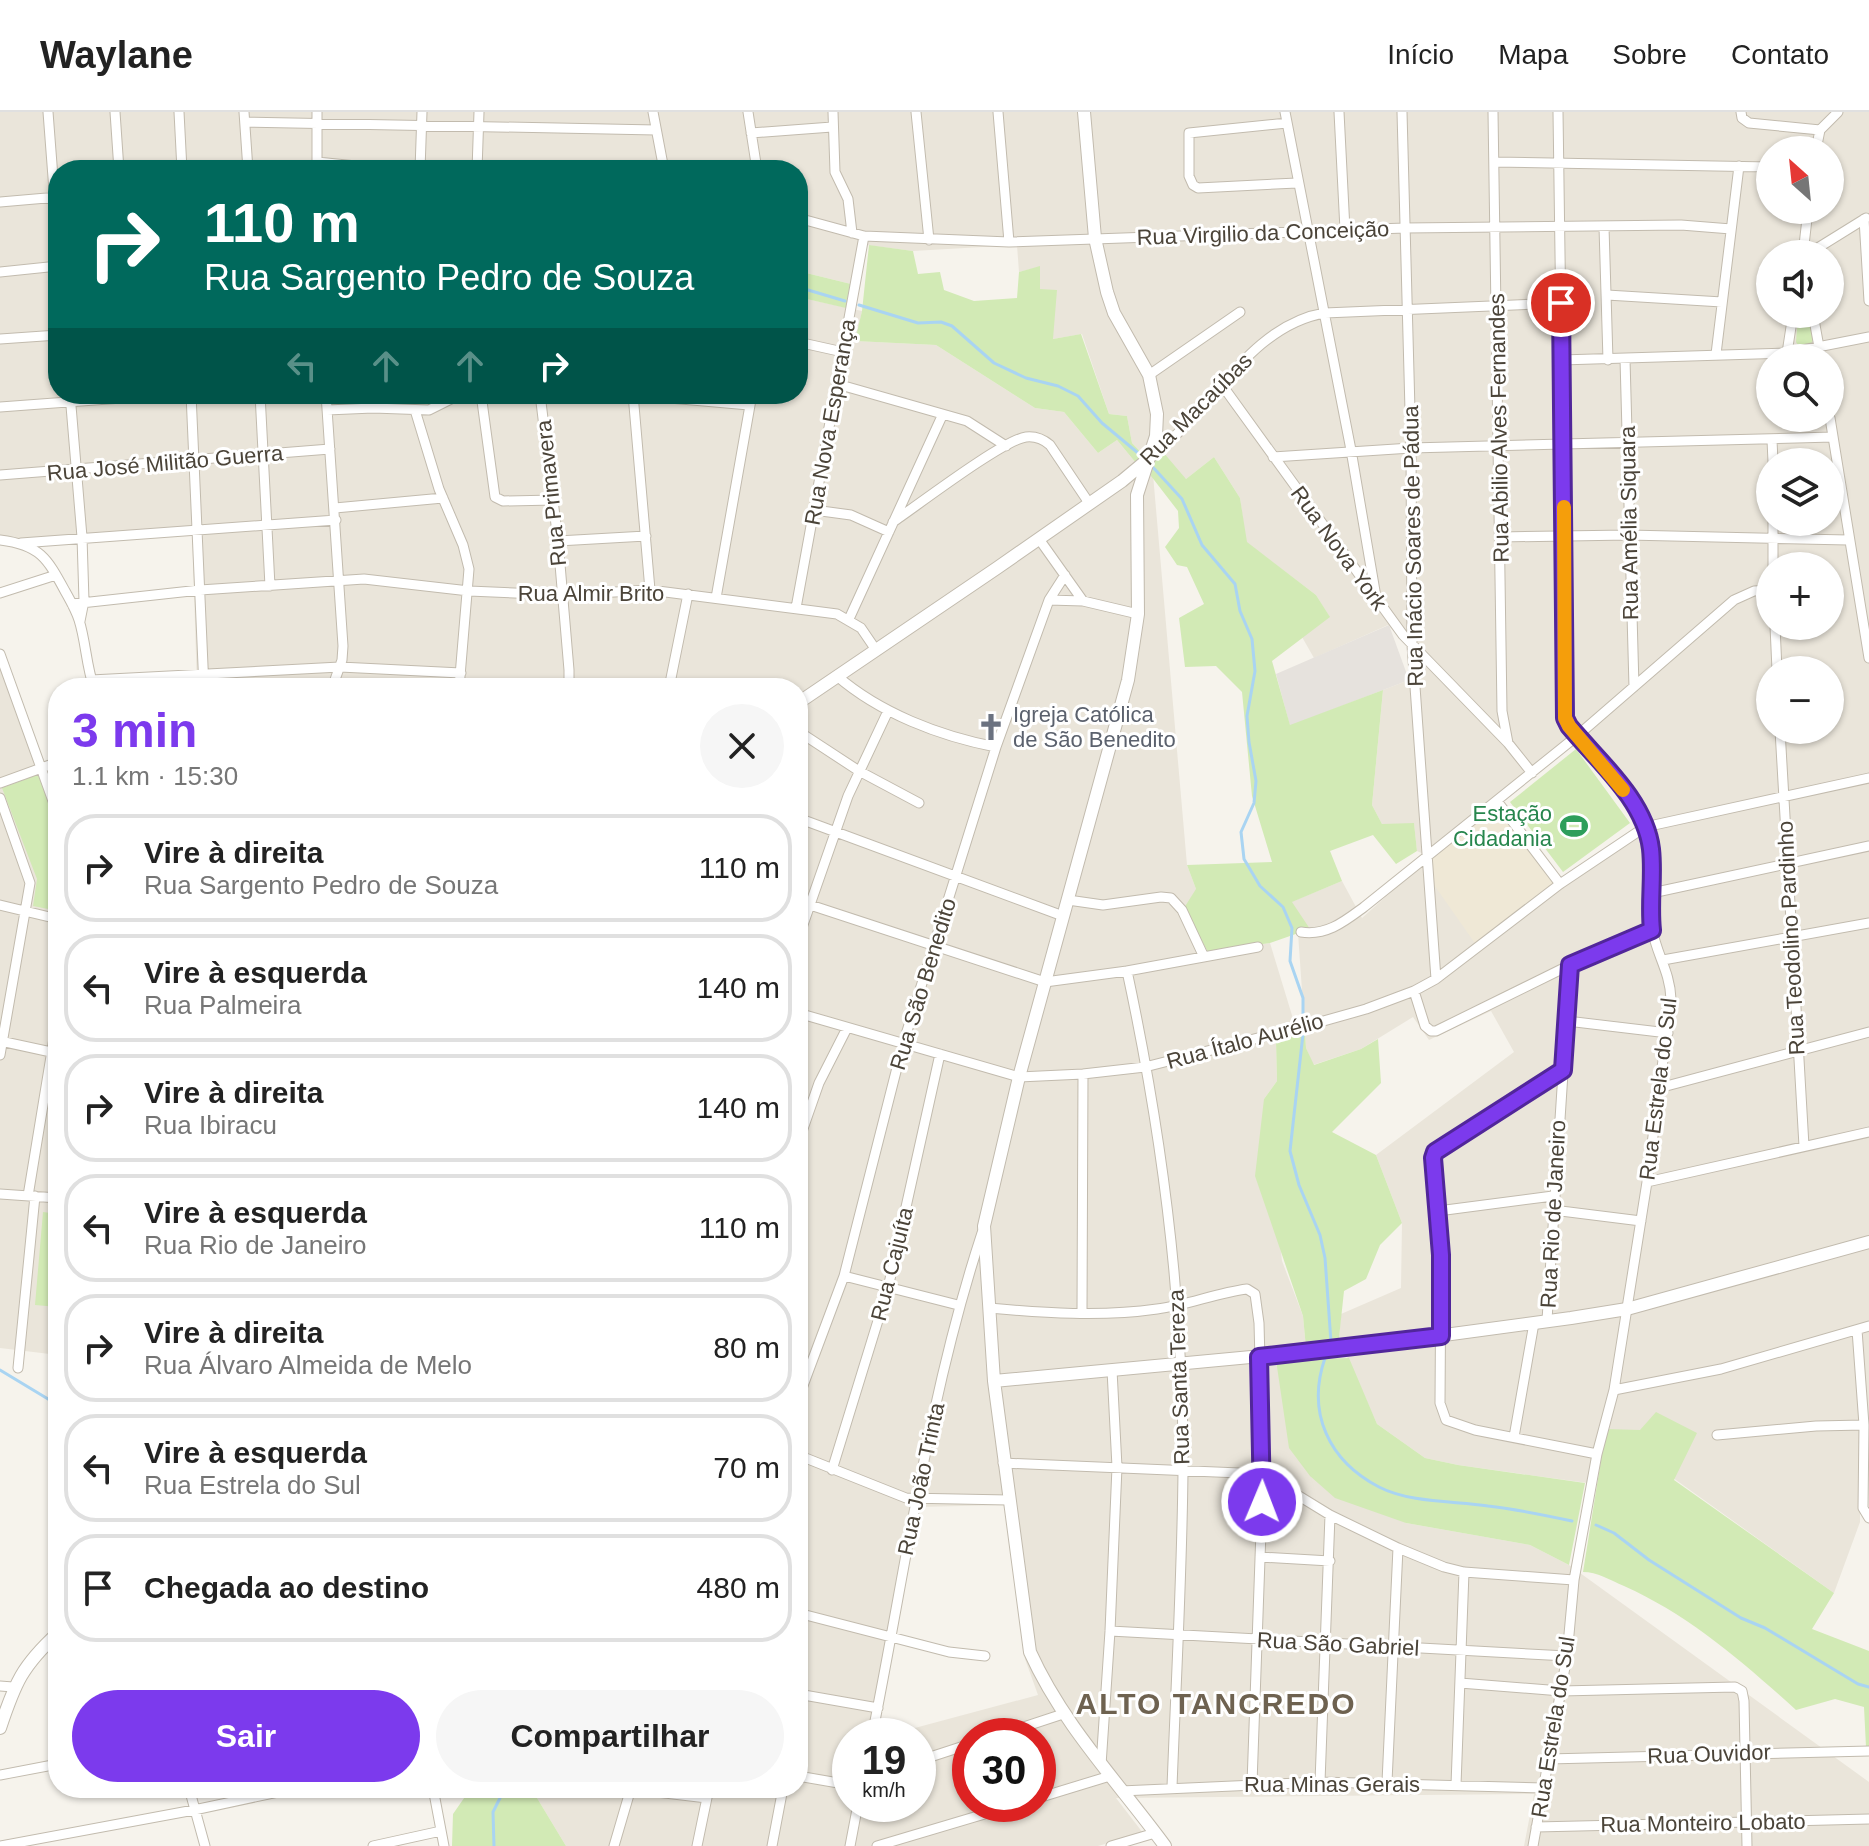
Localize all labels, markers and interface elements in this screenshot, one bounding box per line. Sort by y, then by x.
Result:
text: Waylane [40,34,193,76]
text: Início [1387,39,1454,70]
text: Mapa [1498,39,1568,70]
text: Sobre [1612,39,1687,70]
text: Contato [1731,39,1829,70]
north arrow [1756,136,1844,224]
map controls [1756,136,1844,744]
text: 110 m [204,191,360,254]
icon: right [72,192,176,296]
street label: Rua Virgilio da Conceição [1136,216,1390,250]
button: sound [1756,240,1844,328]
text: Rua Sargento Pedro de Souza [204,257,694,298]
pin [1527,269,1595,337]
icon: arrive [1539,281,1583,325]
street label: Rua Abilio Alves Fernandes [1484,293,1514,563]
street label: Rua Nova Esperança [800,316,861,527]
icon: left [280,344,324,388]
icon: ahead [364,344,408,388]
icon: ahead [448,344,492,388]
icon: right [532,344,576,388]
button: search [1756,344,1844,432]
street label: Rua Macaúbas [1135,348,1257,470]
street label: Rua Inácio Soares de Pádua [1398,404,1428,687]
street label: Rua Primavera [531,418,571,567]
street label: Rua Amélia Siquara [1615,425,1643,620]
street label: Rua José Militão Guerra [46,440,285,486]
button: layers [1756,448,1844,536]
street label: Rua Nova York [1286,481,1393,616]
button: + [1756,552,1844,640]
street label: Rua Almir Brito [518,581,664,606]
button: − [1756,656,1844,744]
place label: Igreja Católica de São Benedito [1013,702,1176,752]
text: 3 min [72,704,197,757]
button: close [700,704,784,788]
church icon: Igreja Católica de São Benedito [976,712,1006,742]
text: 1.1 km · 15:30 [72,761,238,791]
place label: Estação Cidadania [1453,801,1553,851]
sports icon: Estação Cidadania [1559,811,1589,841]
street label: Rua Teodolino Pardinho [1772,820,1810,1056]
text: Vire à direita [144,836,324,869]
icon: right [76,846,120,890]
text: 110 m [699,851,780,884]
text: Rua Sargento Pedro de Souza [144,870,498,900]
street label: Rua São Benedito [885,895,961,1073]
text: Vire à esquerda [144,956,367,989]
icon: left [76,966,120,1010]
text: 140 m [697,971,780,1004]
text: Rua Palmeira [144,990,302,1020]
street label: Rua Estrela do Sul [1634,996,1682,1182]
street label: Rua Ítalo Aurélio [1164,1008,1326,1074]
text: Vire à direita [144,1076,324,1109]
icon: right [76,1086,120,1130]
text: 140 m [697,1091,780,1124]
text: Rua Ibiracu [144,1110,277,1140]
street label: Rua Rio de Janeiro [1536,1119,1570,1309]
text: Vire à esquerda [144,1196,367,1229]
street label: Rua Cajuíta [866,1204,918,1323]
icon: left [76,1206,120,1250]
text: 110 m [699,1211,780,1244]
text: Rua Rio de Janeiro [144,1230,367,1260]
street label: Rua Santa Tereza [1163,1288,1195,1465]
text: Vire à direita [144,1316,324,1349]
icon: right [76,1326,120,1370]
text: 80 m [713,1331,780,1364]
text: Rua Álvaro Almeida de Melo [144,1350,472,1380]
street label: Rua João Trinta [893,1400,950,1558]
text: Vire à esquerda [144,1436,367,1469]
icon: left [76,1446,120,1490]
text: 70 m [713,1451,780,1484]
position arrow [1220,1460,1304,1544]
text: Rua Estrela do Sul [144,1470,361,1500]
icon: arrive [76,1566,120,1610]
text: Chegada ao destino [144,1571,429,1604]
text: 480 m [697,1571,780,1604]
street label: Rua São Gabriel [1256,1627,1420,1661]
street label: Rua Estrela do Sul [1526,1634,1580,1820]
district label: ALTO TANCREDO [1076,1687,1357,1720]
button: Sair [72,1690,420,1782]
button: Compartilhar [436,1690,784,1782]
speed limit sign: 30 [952,1718,1056,1822]
text: 19 [862,1738,906,1782]
street label: Rua Ouvidor [1647,1739,1771,1769]
street label: Rua Minas Gerais [1244,1772,1420,1797]
text: km/h [862,1779,906,1801]
street label: Rua Monteiro Lobato [1600,1809,1806,1837]

